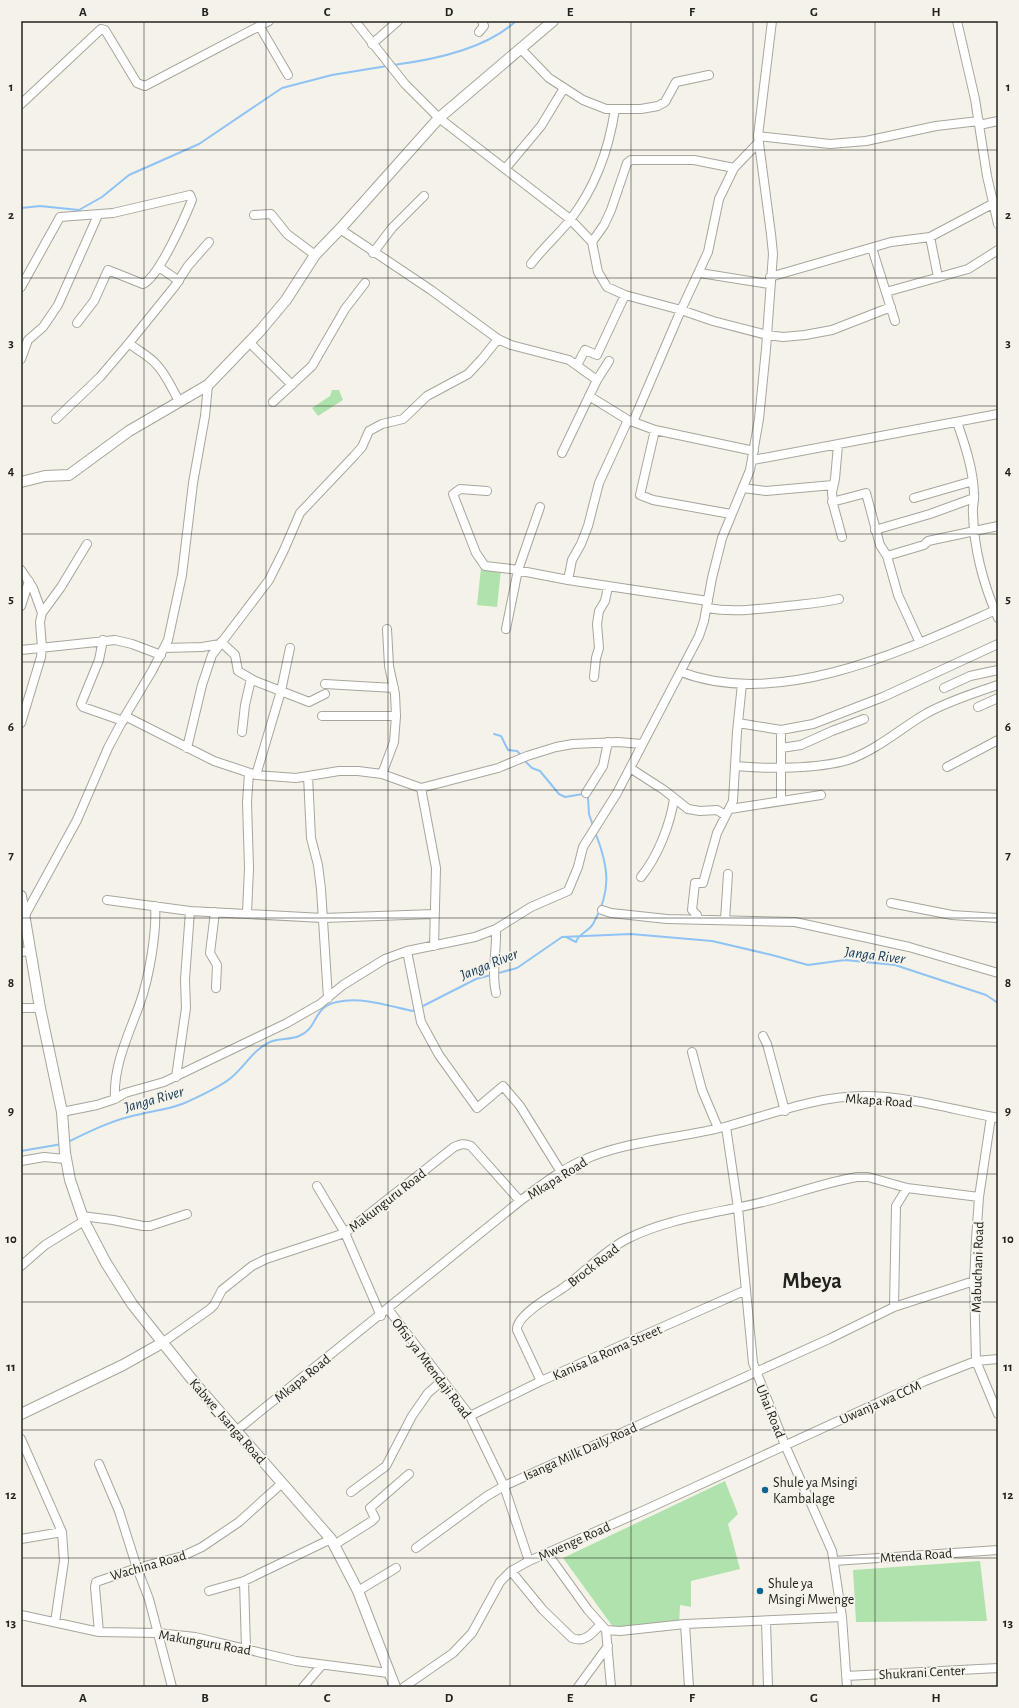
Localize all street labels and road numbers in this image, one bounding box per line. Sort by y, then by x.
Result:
street label: Mkapa Road [845,1092,913,1110]
street label: Mkapa Road [525,1155,590,1203]
street label: Makunguru Road [346,1166,429,1235]
street label: Mabuchani Road [969,1221,987,1313]
street label: Brock Road [565,1242,622,1290]
street label: Ofisi ya Mtendaji Road [389,1316,473,1421]
street label: Kanisa la Roma Street [551,1322,664,1383]
street label: Mkapa Road [272,1352,333,1405]
street label: Kabwe_Isanga Road [187,1376,268,1467]
street label: Uwanja wa CCM [838,1379,923,1427]
street label: Uhai Road [753,1383,787,1440]
street label: Isanga Milk Daily Road [522,1421,639,1483]
street label: Mwenge Road [536,1520,612,1564]
street label: Mtenda Road [879,1546,953,1566]
street label: Wachina Road [109,1548,188,1583]
street label: Makunguru Road [158,1628,252,1658]
street label: Shukrani Center [878,1664,966,1682]

